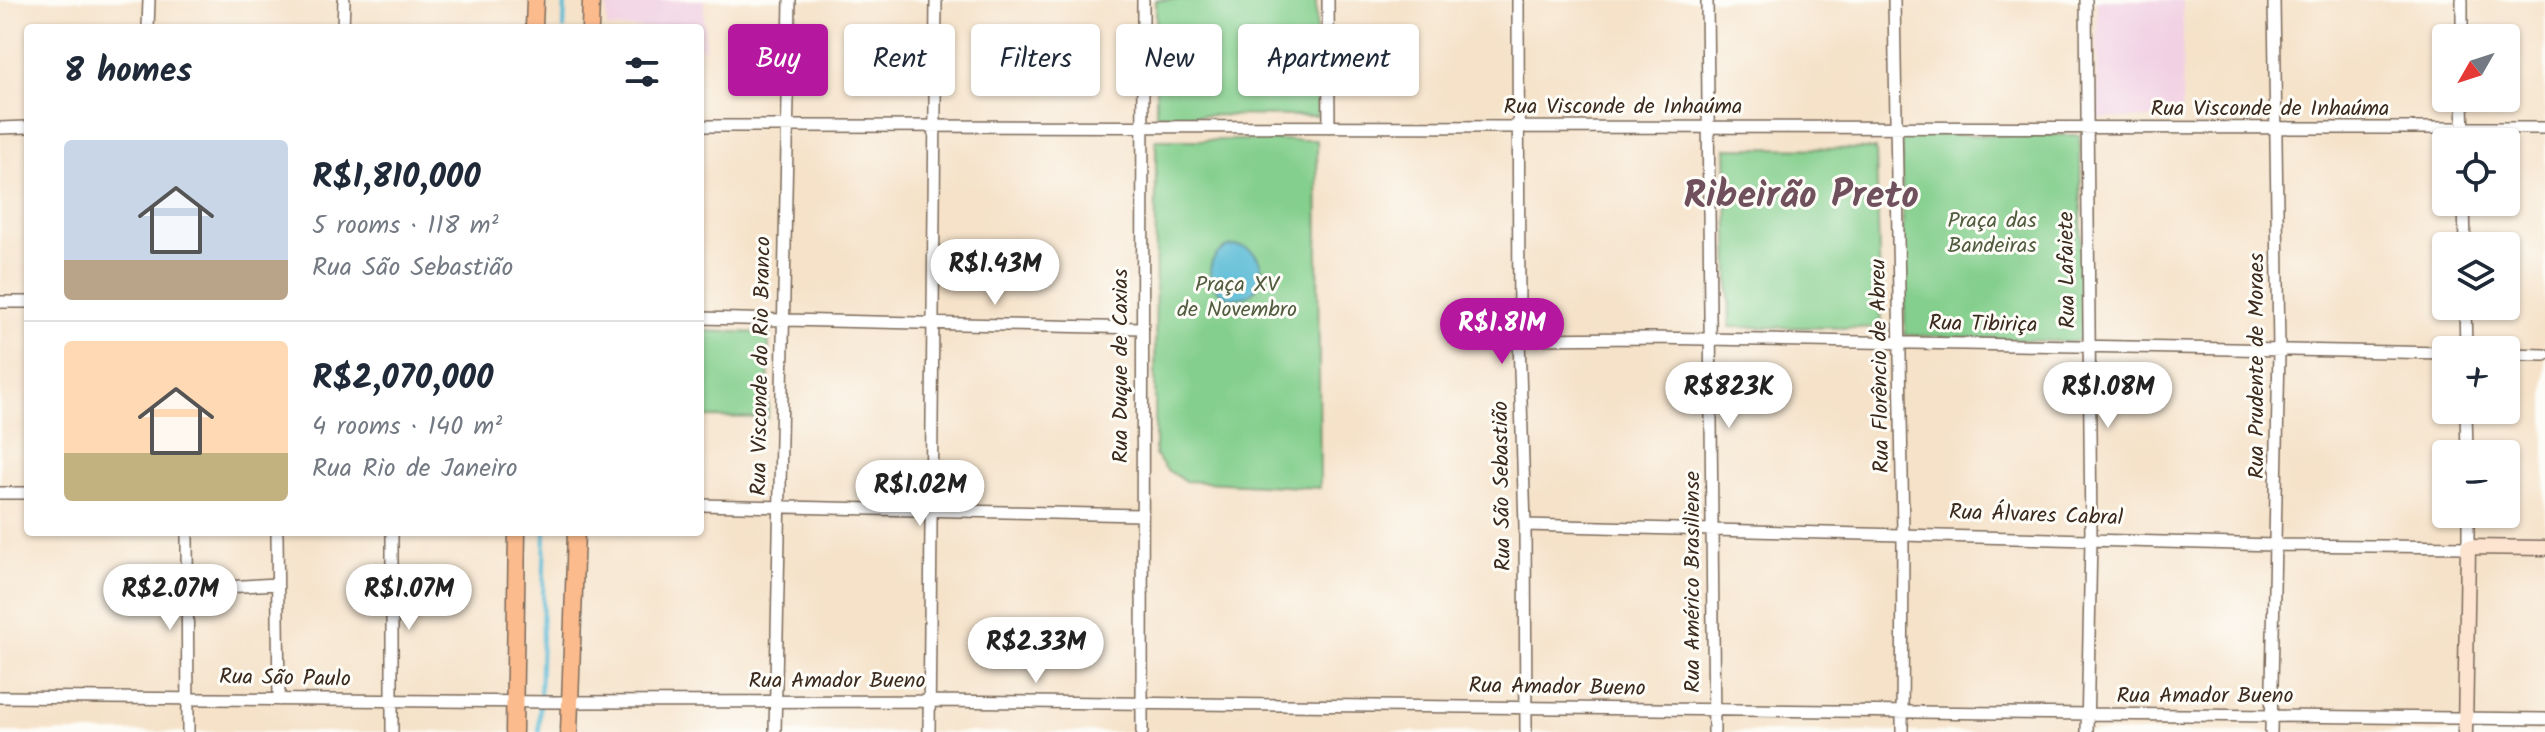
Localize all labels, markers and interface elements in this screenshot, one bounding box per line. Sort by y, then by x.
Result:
chip: Buy [728,24,828,96]
chip: Rent [844,24,955,96]
chip: Filters [971,24,1100,96]
chip: New [1116,24,1222,96]
chip: Apartment [1238,24,1419,96]
north arrow [2432,24,2520,112]
map controls [2432,24,2520,528]
text: 8 homes [64,45,192,99]
icon: filters [620,50,664,94]
street label: Rua Visconde de Inhaúma [1504,90,1742,125]
street label: Rua Visconde de Inhaúma [2151,92,2389,127]
button: locate [2432,128,2520,216]
text: R$1,810,000 [312,151,481,205]
district label: Ribeirão Preto [1683,167,1919,227]
icon: home [128,172,224,268]
park label: Praça das Bandeiras [1947,204,2037,264]
text: 5 rooms · 118 m² [312,205,498,247]
street label: Rua Lafaiete [2049,211,2087,329]
button: layers [2432,232,2520,320]
street label: Rua Visconde do Rio Branco [742,236,782,496]
pin: R$1.43M [921,239,1069,307]
text: R$1.43M [948,244,1042,286]
text: Rua São Sebastião [312,247,513,289]
street label: Rua Prudente de Moraes [2240,252,2275,479]
street label: Rua Florêncio de Abreu [1862,258,1900,473]
street label: Rua Duque de Caxias [1104,268,1139,463]
park label: Praça XV de Novembro [1177,268,1297,328]
pin: R$1.81M [1428,298,1576,366]
text: R$1.81M [1458,303,1546,345]
street label: Rua Tibiriça [1928,307,2038,343]
button: + [2432,336,2520,424]
text: R$2,070,000 [312,352,493,406]
pin: R$823K [1664,362,1794,430]
pin: R$1.08M [2034,362,2182,430]
text: R$823K [1683,367,1775,409]
text: R$1.08M [2061,367,2155,409]
icon: home [128,373,224,469]
street label: Rua São Sebastião [1484,401,1522,571]
text: 4 rooms · 140 m² [312,406,502,448]
button: − [2432,440,2520,528]
text: Rua Rio de Janeiro [312,448,517,490]
pin: R$1.02M [846,460,994,528]
text: R$1.02M [873,465,967,507]
street label: Rua Américo Brasiliense [1676,471,1711,693]
street label: Rua Álvares Cabral [1948,495,2124,537]
pin: R$2.07M [96,564,244,632]
pin: R$1.07M [335,564,483,632]
text: R$2.07M [121,569,219,611]
text: R$1.07M [364,569,454,611]
pin: R$2.33M [962,617,1110,685]
text: R$2.33M [986,622,1086,664]
street label: Rua São Paulo [219,660,351,698]
street label: Rua Amador Bueno [748,664,926,699]
street label: Rua Amador Bueno [1468,669,1646,707]
street label: Rua Amador Bueno [2116,679,2294,714]

